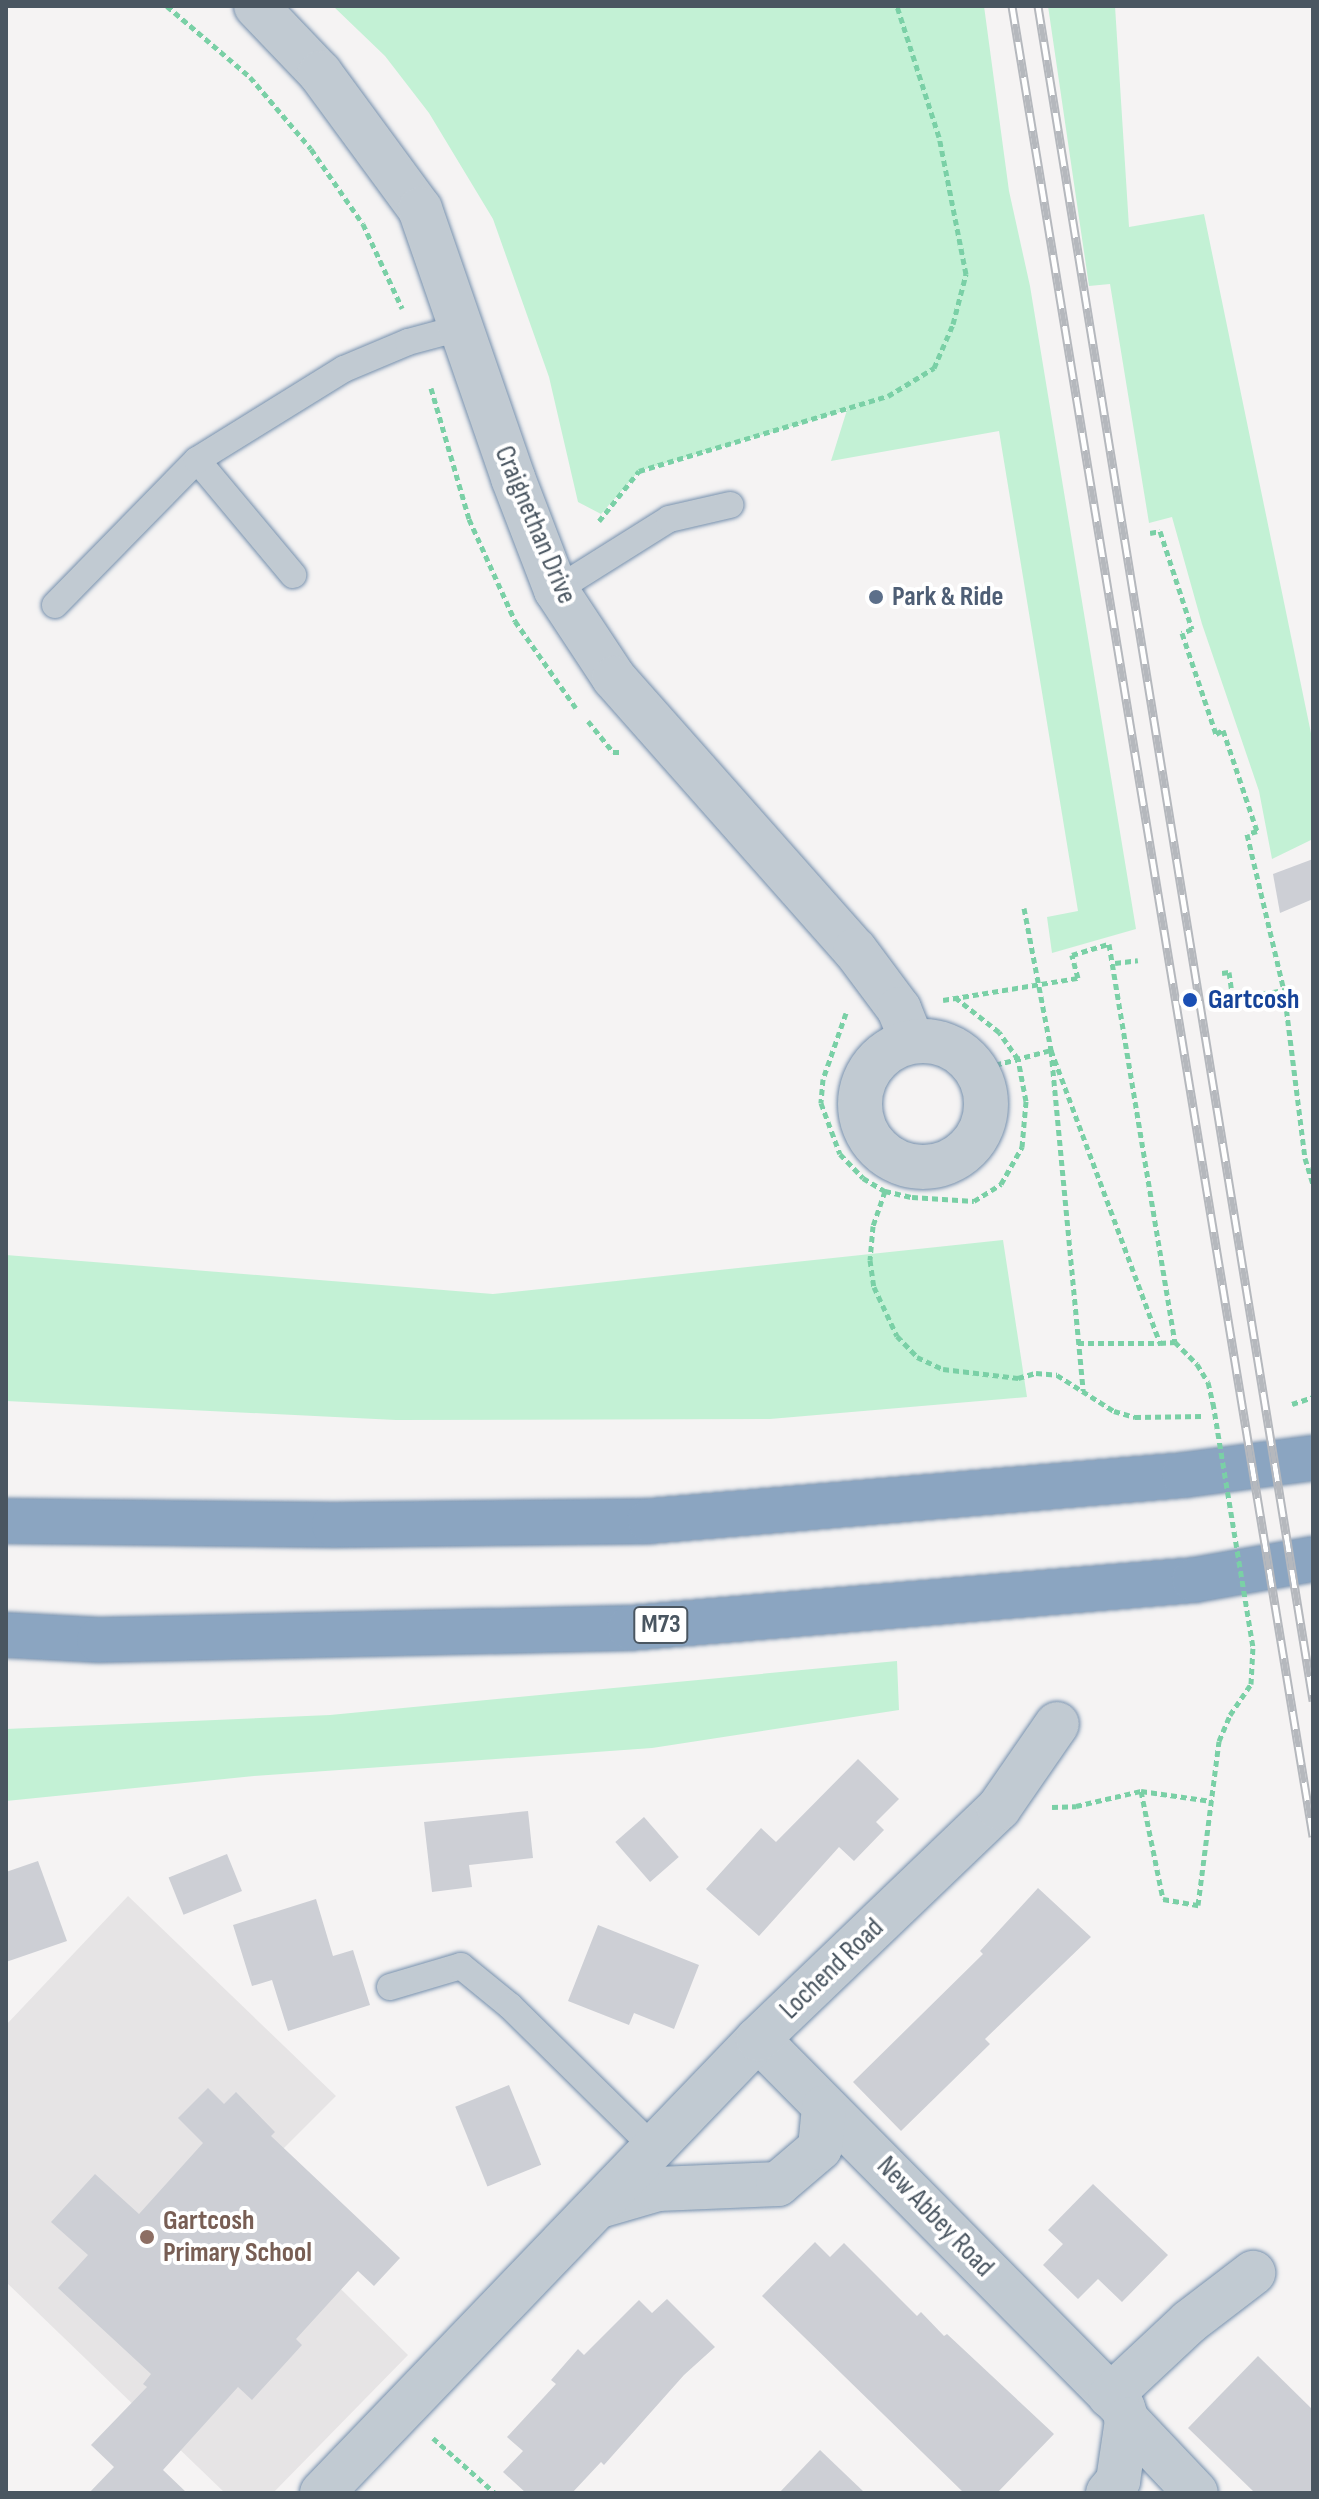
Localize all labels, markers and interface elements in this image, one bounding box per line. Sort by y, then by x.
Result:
street label: Craignethan Drive [487,441,583,609]
place label: Park & Ride [892,580,1003,614]
marker: Park & Ride [867,588,885,606]
place label: Gartcosh [1208,983,1299,1017]
marker: Gartcosh [1179,989,1201,1011]
road number: M73 [633,1603,689,1647]
street label: Lochend Road [773,1911,891,2027]
street label: New Abbey Road [869,2150,1001,2284]
place label: Gartcosh Primary School [163,2204,312,2270]
marker: Gartcosh Primary School [138,2228,156,2246]

